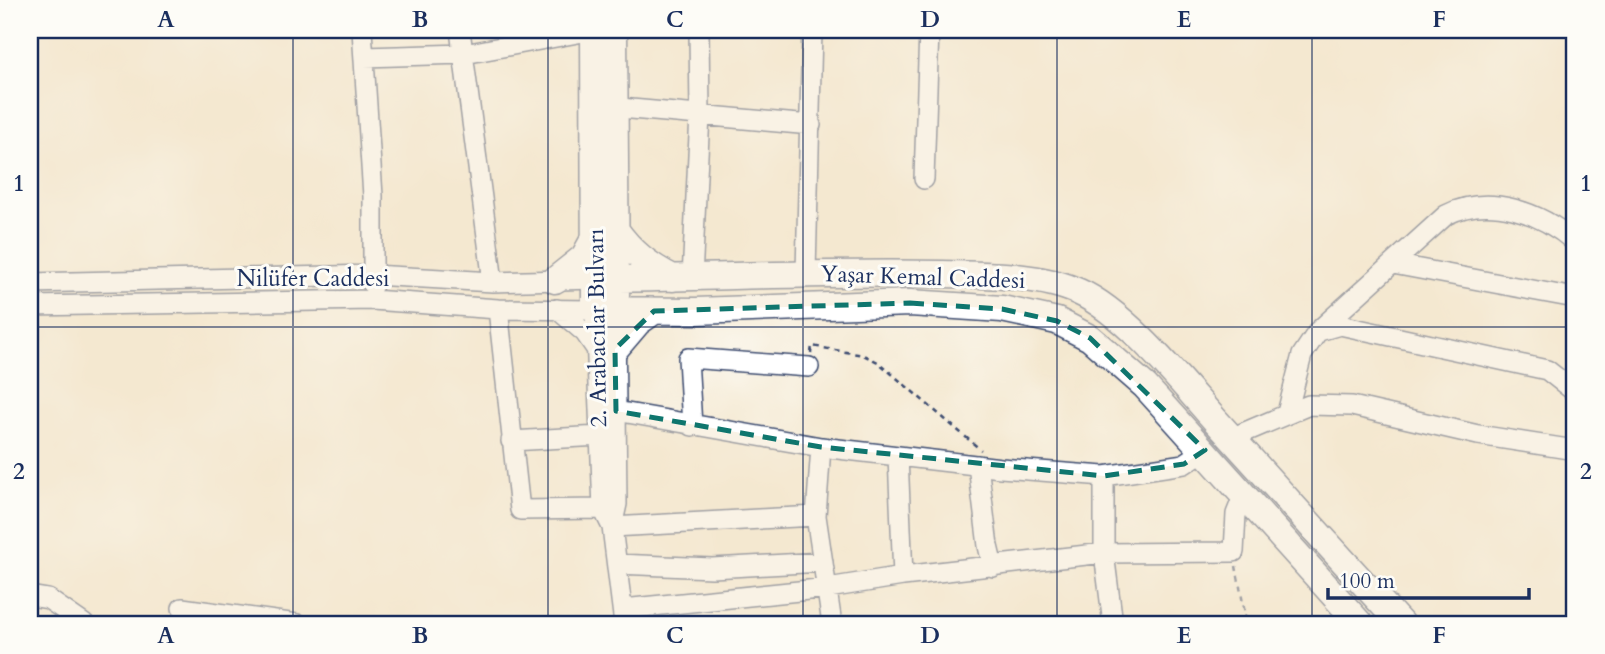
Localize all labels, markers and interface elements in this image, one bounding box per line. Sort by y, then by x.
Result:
text: A [157,4,175,35]
text: B [412,4,428,35]
text: C [666,4,684,35]
text: D [920,4,940,35]
text: E [1177,4,1191,35]
text: F [1432,4,1446,35]
text: 1 [13,168,25,199]
text: 1 [1580,168,1592,199]
street label: 2. Arabacılar Bulvarı [580,228,614,428]
street label: Yaşar Kemal Caddesi [820,258,1026,296]
street label: Nilüfer Caddesi [236,263,390,294]
text: 2 [13,456,25,487]
text: 2 [1580,456,1592,487]
scale bar [1328,556,1530,600]
text: 100 m [1339,567,1395,596]
text: A [157,620,175,651]
text: B [412,620,428,651]
text: C [666,620,684,651]
text: D [920,620,940,651]
text: E [1177,620,1191,651]
text: F [1432,620,1446,651]

